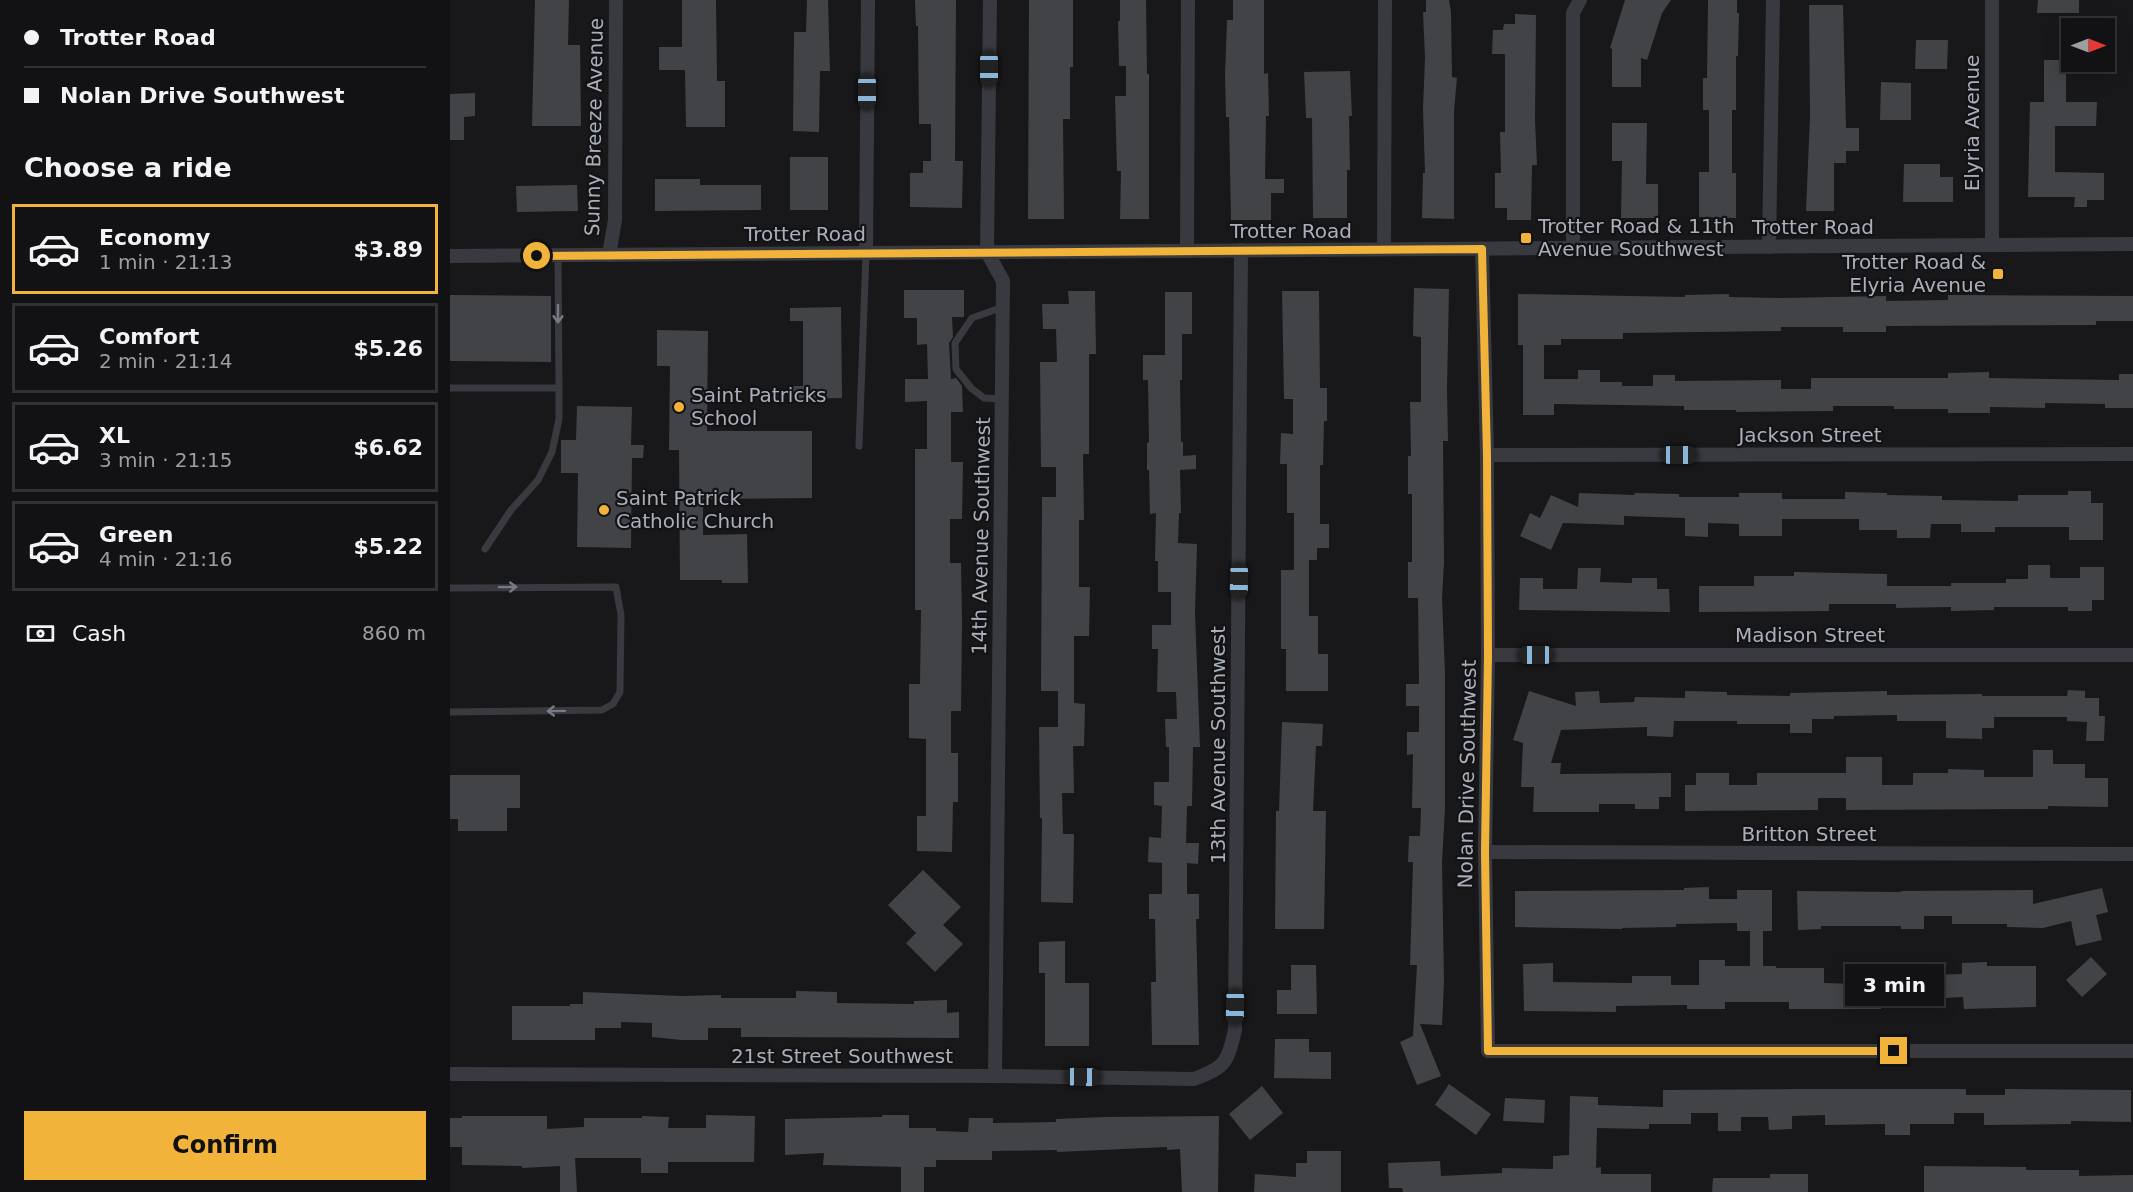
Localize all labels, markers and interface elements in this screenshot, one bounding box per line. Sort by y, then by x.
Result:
street label: Sunny Breeze Avenue [580,18,608,236]
north arrow [2061,18,2115,72]
map controls [2061,18,2115,72]
text: Trotter Road [60,25,216,50]
car [980,51,998,87]
street label: Elyria Avenue [1960,55,1984,191]
car [858,74,876,110]
text: Nolan Drive Southwest [60,83,344,108]
text: Choose a ride [24,152,232,183]
place label: Trotter Road & 11th Avenue Southwest [1537,214,1734,261]
street label: Trotter Road [1751,215,1874,239]
street label: Trotter Road [1229,219,1352,243]
icon: car [27,222,81,276]
street label: Trotter Road [743,222,866,246]
text: Economy [99,225,210,250]
marker: Trotter Road & 11th Avenue Southwest [1519,231,1533,245]
text: $3.89 [353,237,423,262]
route start [523,242,550,269]
text: 1 min · 21:13 [99,250,233,274]
place label: Trotter Road & Elyria Avenue [1841,250,1986,297]
marker: Trotter Road & Elyria Avenue [1991,267,2005,281]
one-way arrow [552,304,564,324]
icon: car [27,321,81,375]
text: Comfort [99,324,199,349]
text: $5.26 [353,336,423,361]
text: 2 min · 21:14 [99,349,233,373]
place label: Saint Patricks School [691,383,826,430]
marker: Saint Patricks School [672,400,686,414]
street label: 14th Avenue Southwest [967,417,995,655]
icon: car [27,420,81,474]
text: XL [99,423,130,448]
street label: Jackson Street [1736,423,1882,447]
text: $6.62 [353,435,423,460]
car [1661,446,1697,464]
text: 3 min · 21:15 [99,448,233,472]
place label: Saint Patrick Catholic Church [616,486,774,533]
marker: Saint Patrick Catholic Church [597,503,611,517]
icon: car [27,519,81,573]
text: Green [99,522,173,547]
text: $5.22 [353,534,423,559]
text: 4 min · 21:16 [99,547,233,571]
car [1230,563,1248,599]
one-way arrow [498,581,518,593]
icon: cash [24,617,57,650]
text: Cash [72,621,126,646]
text: 860 m [362,621,426,645]
street label: Madison Street [1735,623,1885,647]
street label: 13th Avenue Southwest [1206,626,1230,864]
car [1518,646,1554,664]
street label: Nolan Drive Southwest [1453,659,1481,889]
one-way arrow [547,705,567,717]
street label: Britton Street [1741,822,1877,846]
callout: 3 min [1844,964,1944,1006]
text: 3 min [1863,973,1926,997]
car [1226,989,1244,1025]
route end [1880,1037,1907,1064]
street label: 21st Street Southwest [731,1044,953,1068]
car [1065,1068,1101,1086]
button: Confirm [24,1111,426,1180]

